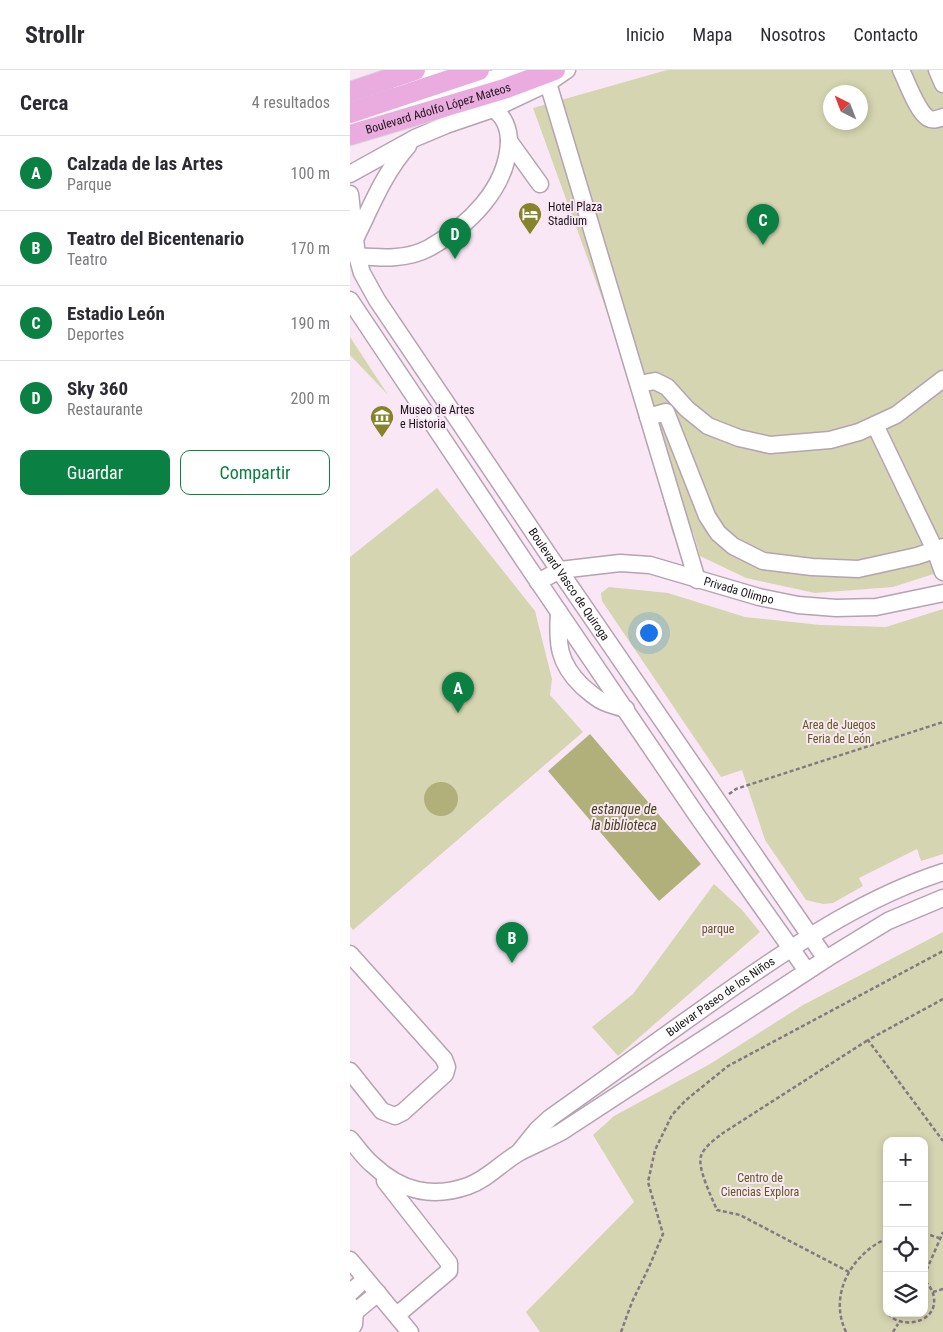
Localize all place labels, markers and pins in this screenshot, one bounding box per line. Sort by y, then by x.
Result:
place label: Hotel Plaza Stadium [548,200,603,228]
hotel icon: Hotel Plaza Stadium [517,201,543,235]
pin: C [747,204,779,245]
pin: D [439,218,471,259]
place label: Museo de Artes e Historia [400,403,475,431]
museum icon: Museo de Artes e Historia [369,404,395,438]
pin: A [442,672,474,713]
pin: B [496,922,528,963]

